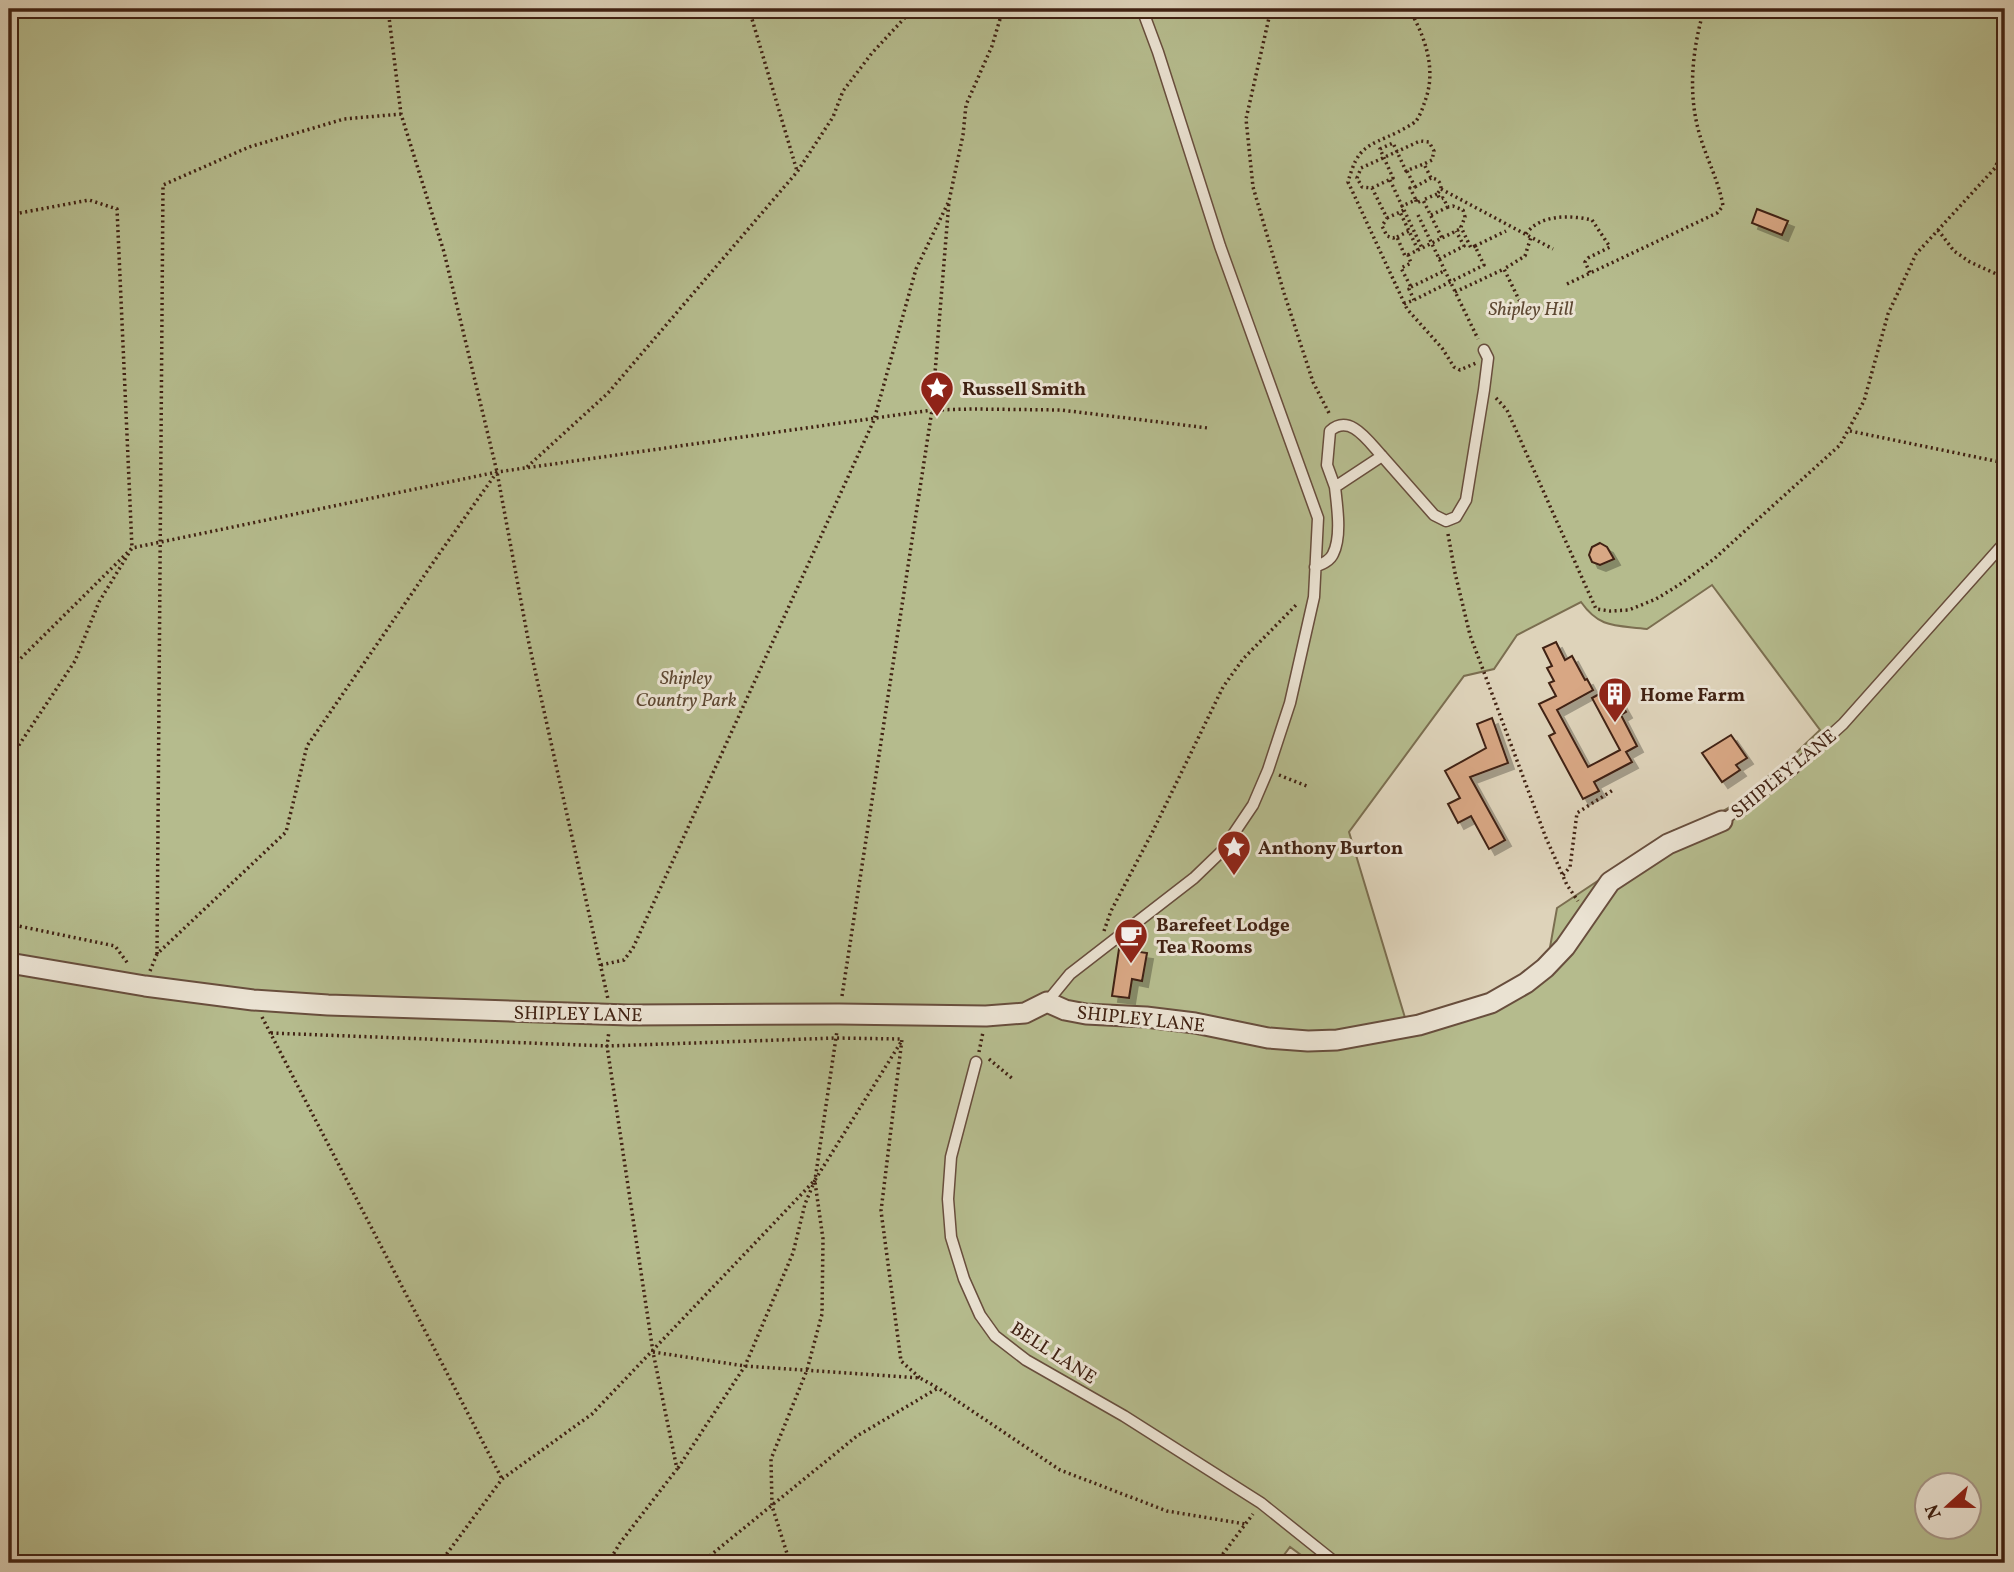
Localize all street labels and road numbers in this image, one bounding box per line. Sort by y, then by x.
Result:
street label: SHIPLEY LANE [1726,724,1843,825]
street label: SHIPLEY LANE [1075,1000,1206,1040]
street label: SHIPLEY LANE [513,1001,643,1029]
street label: BELL LANE [1005,1316,1101,1391]

